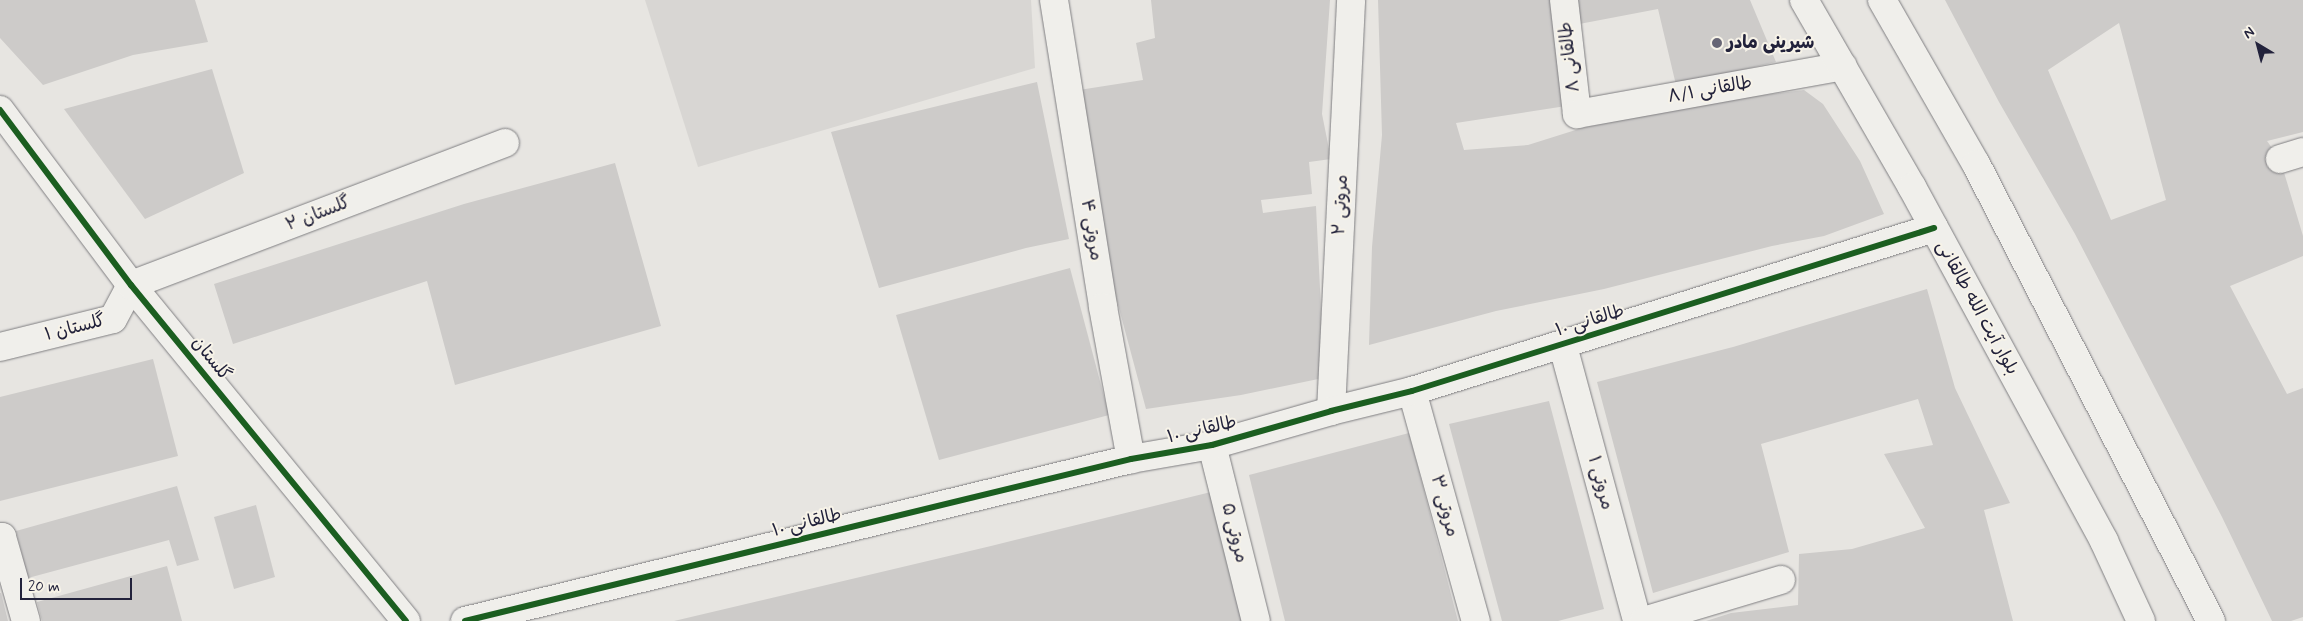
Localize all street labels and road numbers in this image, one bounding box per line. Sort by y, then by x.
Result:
street label: طالقانی ۸ [1555,20,1585,94]
street label: طالقانی ۸/۱ [1666,72,1754,108]
street label: مروتی ۲ [1329,174,1353,236]
street label: گلستان ۲ [283,192,353,236]
street label: مروتی ۴ [1075,198,1107,262]
street label: بلوار آیت الله طالقانی [1931,237,2023,379]
street label: طالقانی ۱۰ [1553,300,1627,342]
street label: گلستان ۱ [42,310,108,346]
street label: گلستان [187,333,235,385]
street label: طالقانی ۱۰ [1165,412,1239,448]
street label: مروتی ۱ [1582,454,1618,512]
street label: مروتی ۳ [1425,473,1463,539]
street label: مروتی ۵ [1216,501,1252,565]
street label: طالقانی ۱۰ [770,504,844,542]

